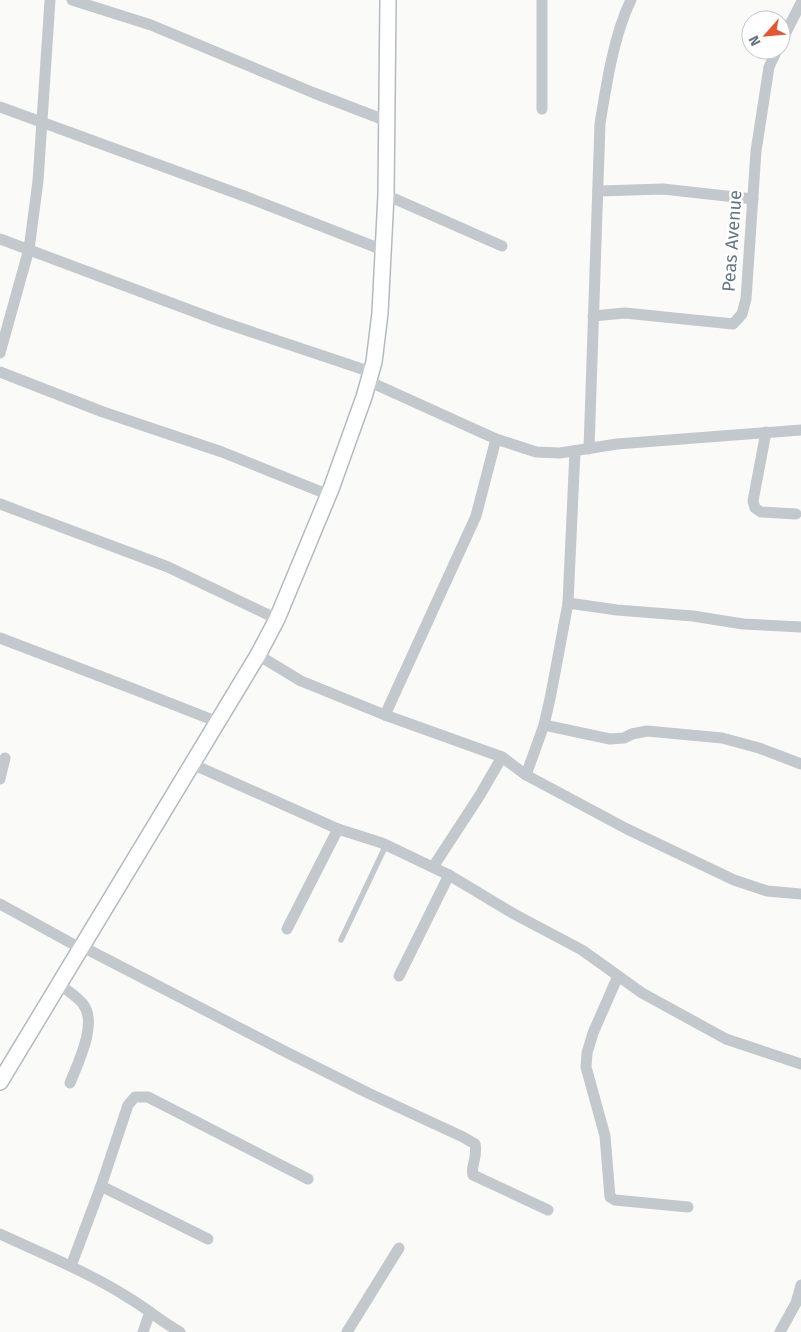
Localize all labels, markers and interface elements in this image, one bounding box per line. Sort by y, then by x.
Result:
north arrow [741,10,791,60]
text: N [745,33,765,49]
street label: Peas Avenue [717,189,747,293]

